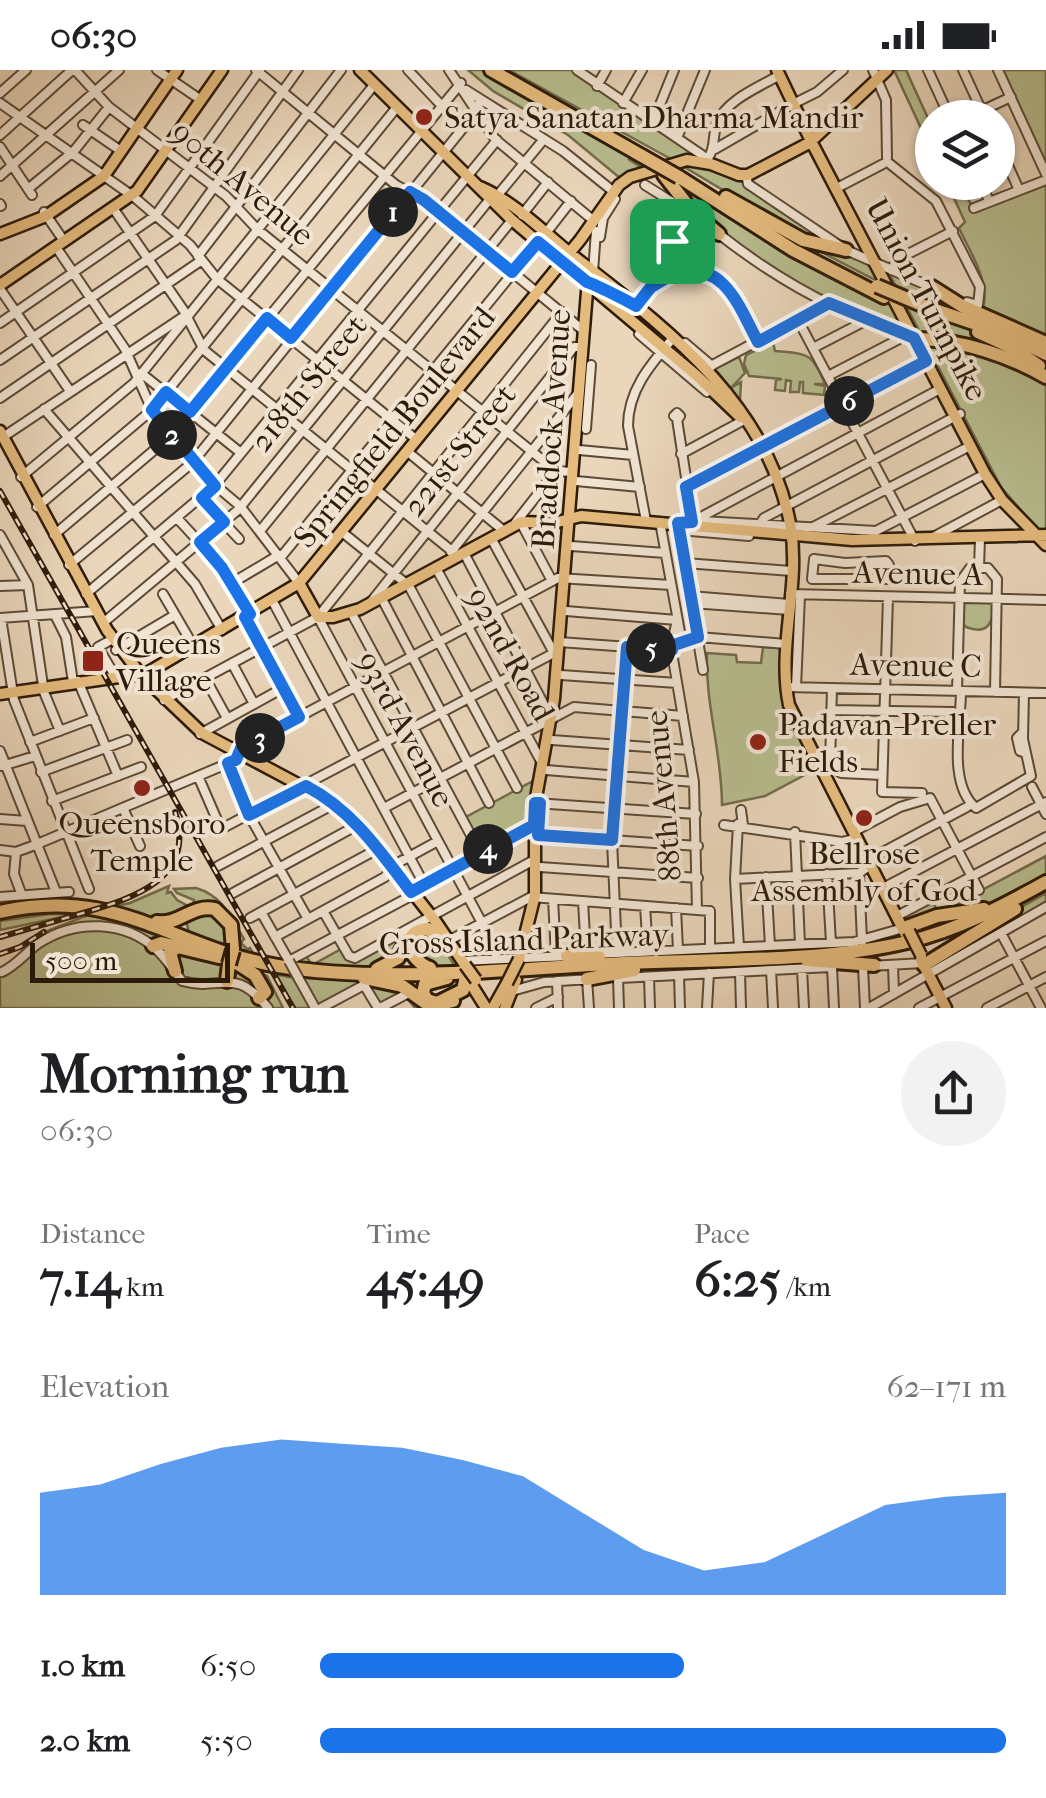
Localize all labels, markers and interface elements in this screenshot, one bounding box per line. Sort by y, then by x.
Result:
text: 06:30 [50,13,137,58]
place label: Satya Sanatan Dharma Mandir [444,99,864,136]
map controls [915,100,1015,200]
button: layers [915,100,1015,200]
marker: Satya Sanatan Dharma Mandir [413,106,435,128]
street label: 90th Avenue [164,113,321,254]
pin: 1 [368,187,418,237]
street label: Union Turnpike [858,192,995,407]
text: 1 [388,195,398,228]
pin [630,199,715,284]
icon: arrive [645,214,700,269]
street label: Springfield Boulevard [286,299,503,555]
street label: 218th Street [242,307,375,459]
street label: Braddock Avenue [525,307,578,551]
street label: 221st Street [395,376,524,524]
pin: 6 [824,376,874,426]
text: 6 [841,384,857,417]
pin: 2 [147,410,197,460]
text: 2 [165,418,179,451]
street label: Avenue A [850,554,984,593]
street label: 92nd Road [459,581,563,728]
pin: 5 [626,623,676,673]
place label: Queens Village [115,625,221,699]
text: 5 [645,631,657,664]
street label: 93rd Avenue [349,645,462,813]
street label: Avenue C [848,646,982,685]
marker: Queens Village [80,648,106,674]
place label: Padavan-Preller Fields [778,706,997,780]
street label: 88th Avenue [638,709,689,883]
pin: 3 [235,713,285,763]
text: 3 [254,721,266,754]
marker: Padavan-Preller Fields [747,731,769,753]
marker: Queensboro Temple [131,777,153,799]
place label: Queensboro Temple [58,805,226,879]
marker: Bellrose Assembly of God [853,807,875,829]
pin: 4 [463,824,513,874]
text: 4 [480,832,496,865]
place label: Bellrose Assembly of God [750,835,977,909]
street label: Cross Island Parkway [378,916,671,963]
scale bar [30,938,230,983]
text: 500 m [45,944,117,977]
button: share [901,1041,1006,1146]
text: Morning run [40,1042,348,1106]
text: 06:30 [40,1112,114,1149]
text: Distance [40,1217,145,1250]
text: Time [367,1217,431,1250]
text: Pace [694,1217,750,1250]
text: 7.14 [40,1250,120,1309]
text: 45:49 [367,1250,485,1309]
text: 6:25 [694,1250,781,1309]
text: km [120,1270,164,1303]
text: /km [781,1270,831,1303]
text: Elevation [40,1368,169,1405]
text: 62–171 m [887,1368,1006,1405]
text: 1.0 km [40,1647,125,1684]
text: 6:50 [200,1647,256,1684]
text: 2.0 km [40,1722,130,1759]
text: 5:50 [200,1722,253,1759]

